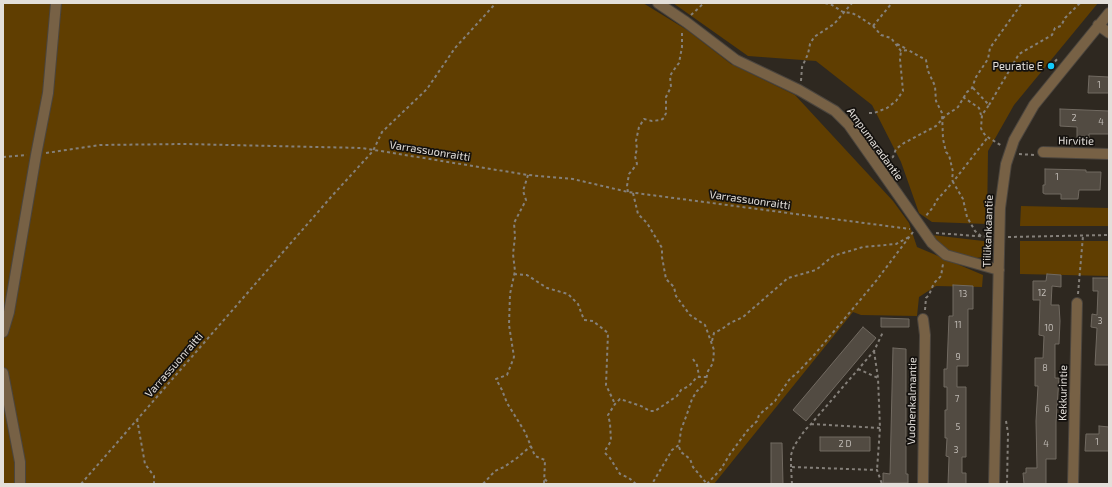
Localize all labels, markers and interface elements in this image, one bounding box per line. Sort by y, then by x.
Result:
place label: Peuratie E [993,59,1043,73]
marker: Peuratie E [1046,61,1056,71]
house number: 1 [1097,80,1101,90]
street label: Ampumaradantie [844,105,906,183]
house number: 2 [1071,113,1077,123]
house number: 4 [1098,117,1104,127]
street label: Hirvitie [1058,134,1094,148]
street label: Varrassuonraitti [389,138,471,164]
house number: 1 [1055,172,1059,182]
street label: Varrassuonraitti [709,188,791,212]
street label: Tiilikankaantie [980,194,996,268]
house number: 12 [1038,288,1046,298]
house number: 13 [959,289,967,299]
house number: 3 [1097,316,1103,326]
house number: 11 [954,320,962,330]
house number: 10 [1044,323,1054,333]
street label: Varrassuonraitti [142,330,206,400]
house number: 9 [955,352,961,362]
street label: Vuohenkalmantie [905,357,919,445]
house number: 8 [1042,363,1048,373]
street label: Kekkurintie [1056,365,1070,421]
house number: 7 [955,394,959,404]
house number: 6 [1044,404,1050,414]
house number: 5 [956,422,960,432]
house number: 1 [1095,437,1099,447]
house number: 2 D [838,439,852,449]
house number: 4 [1043,439,1049,449]
house number: 3 [953,445,959,455]

